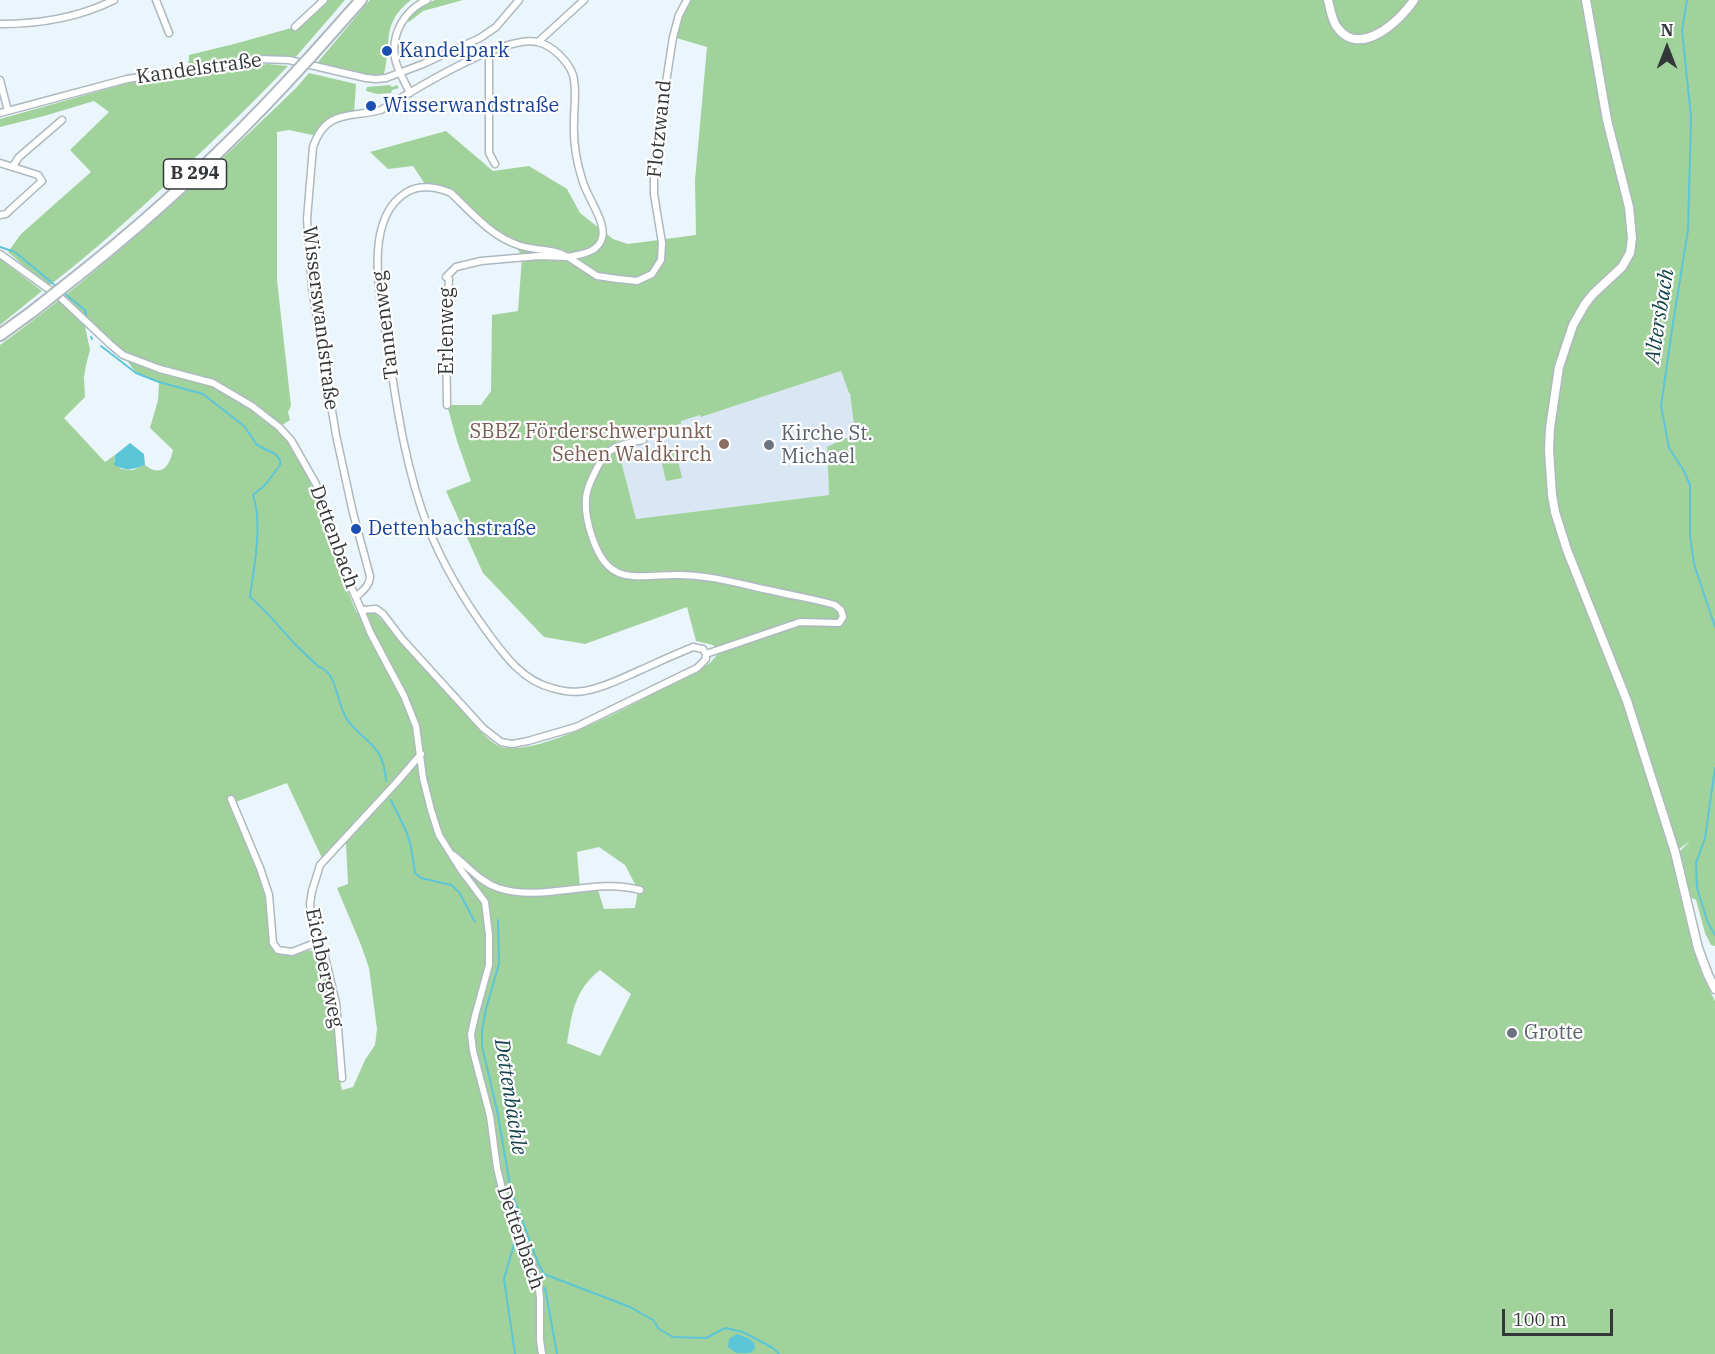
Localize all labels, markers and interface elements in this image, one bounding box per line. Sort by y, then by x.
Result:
north arrow [1637,18,1697,78]
text: N [1661,20,1673,40]
place label: Kandelpark [399,39,509,63]
marker: Kandelpark [380,44,394,58]
street label: Kandelstraße [135,48,263,90]
street label: Flotzwand [643,79,677,179]
place label: Wisserwandstraße [383,94,559,118]
marker: Wisserwandstraße [364,99,378,113]
road number: B 294 [164,159,226,189]
street label: Wisserswandstraße [297,225,343,411]
water label: Altersbach [1640,267,1680,365]
street label: Tannenweg [367,269,405,381]
street label: Erlenweg [435,287,459,375]
place label: SBBZ Förderschwerpunkt Sehen Waldkirch [470,420,712,467]
place label: Kirche St. Michael [781,422,873,469]
marker: SBBZ Förderschwerpunkt Sehen Waldkirch [717,437,731,451]
marker: Kirche St. Michael [762,438,776,452]
street label: Dettenbach [304,482,364,592]
place label: Dettenbachstraße [368,517,536,541]
marker: Dettenbachstraße [349,522,363,536]
street label: Eichbergweg [300,906,348,1030]
place label: Grotte [1524,1021,1583,1045]
marker: Grotte [1505,1026,1519,1040]
water label: Dettenbächle [488,1037,532,1157]
street label: Dettenbach [491,1183,549,1293]
scale bar [1505,1297,1616,1335]
text: 100 m [1513,1308,1567,1331]

